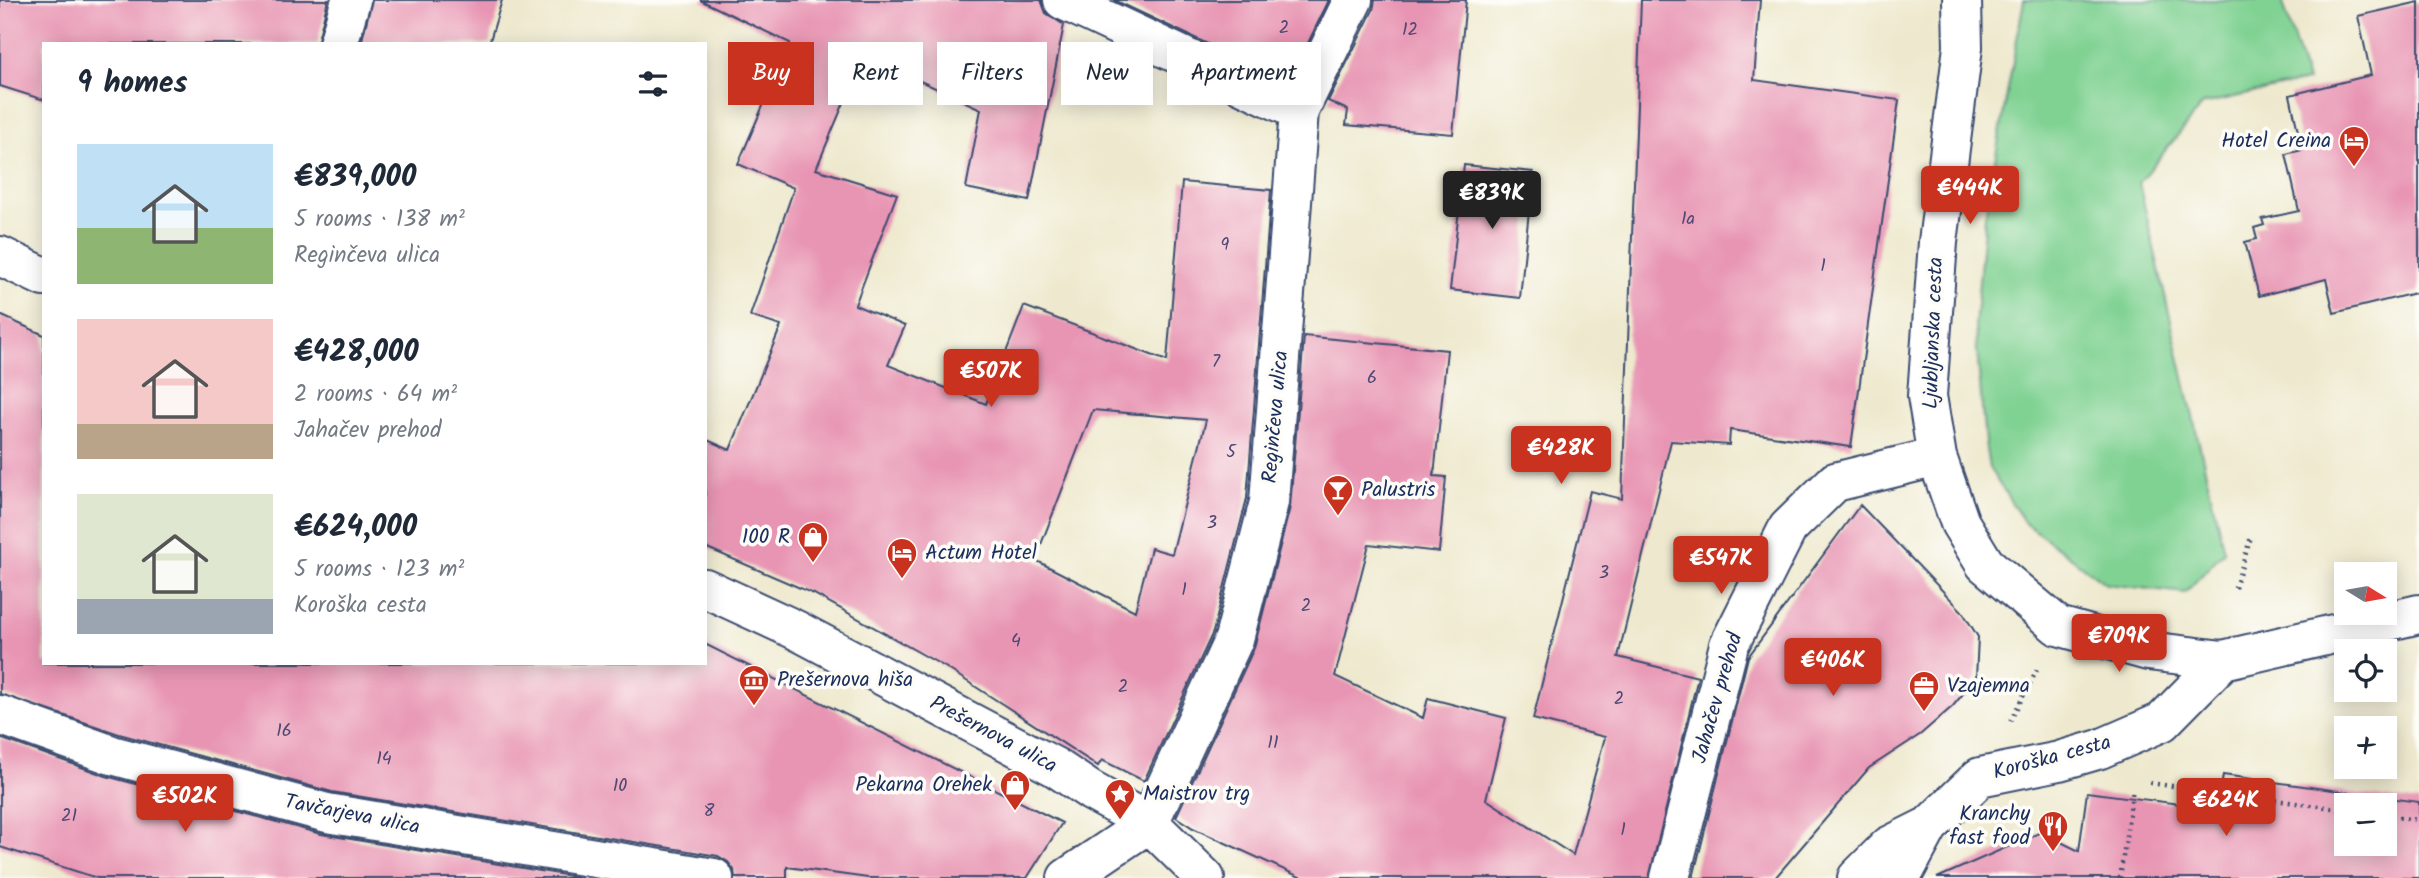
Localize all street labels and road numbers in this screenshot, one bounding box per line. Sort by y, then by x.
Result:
street label: Ljubljanska cesta [1915,256,1953,410]
street label: Reginčeva ulica [1254,349,1298,485]
street label: Jahačev prehod [1684,628,1753,767]
street label: Prešernova ulica [923,687,1063,783]
street label: Koroška cesta [1989,726,2115,790]
street label: Tavčarjeva ulica [281,786,423,844]

